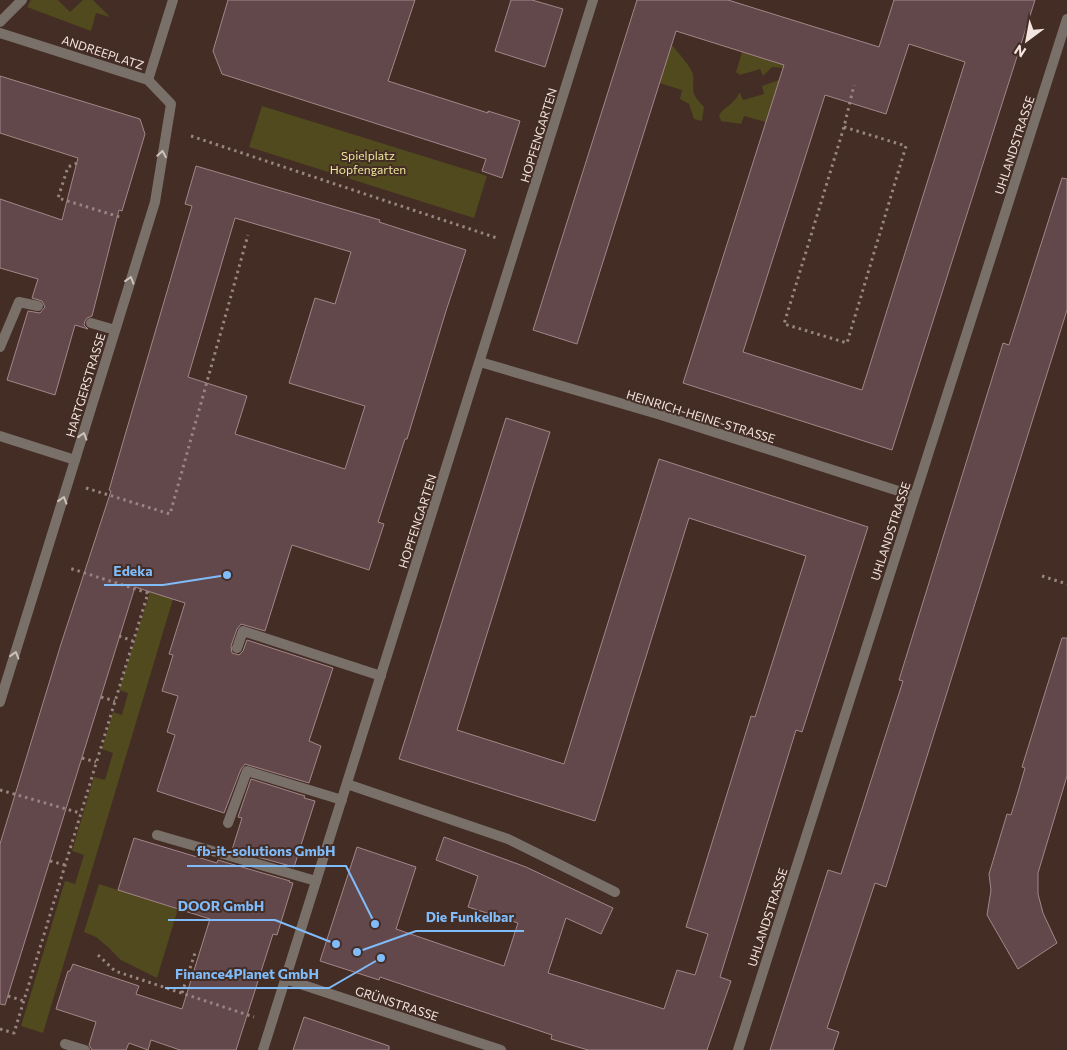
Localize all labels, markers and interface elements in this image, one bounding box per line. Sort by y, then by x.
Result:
north arrow [1002,15,1052,65]
street label: ANDREEPLATZ [60,32,146,72]
text: N [1011,41,1029,61]
street label: HOPFENGARTEN [517,86,559,184]
street label: UHLANDSTRASSE [991,94,1037,196]
park label: Spielplatz Hopfengarten [330,148,406,176]
one-way arrow [157,149,167,158]
one-way arrow [125,277,135,285]
street label: HARTGERSTRASSE [62,331,108,439]
street label: HEINRICH-HEINE-STRASSE [625,387,777,445]
one-way arrow [77,432,87,440]
street label: HOPFENGARTEN [395,472,439,570]
street label: UHLANDSTRASSE [867,480,913,582]
one-way arrow [57,497,67,505]
callout: Edeka [104,556,163,585]
text: Edeka [113,562,153,579]
one-way arrow [9,652,19,660]
callout: fb-it-solutions GmbH [187,837,346,866]
text: fb-it-solutions GmbH [196,842,336,859]
street label: UHLANDSTRASSE [744,866,790,968]
callout: DOOR GmbH [168,891,275,920]
text: DOOR GmbH [178,897,264,914]
callout: Die Funkelbar [416,902,524,931]
text: Die Funkelbar [426,908,515,925]
callout: Finance4Planet GmbH [165,959,329,988]
text: Finance4Planet GmbH [175,965,319,982]
street label: GRÜNSTRASSE [354,983,440,1023]

